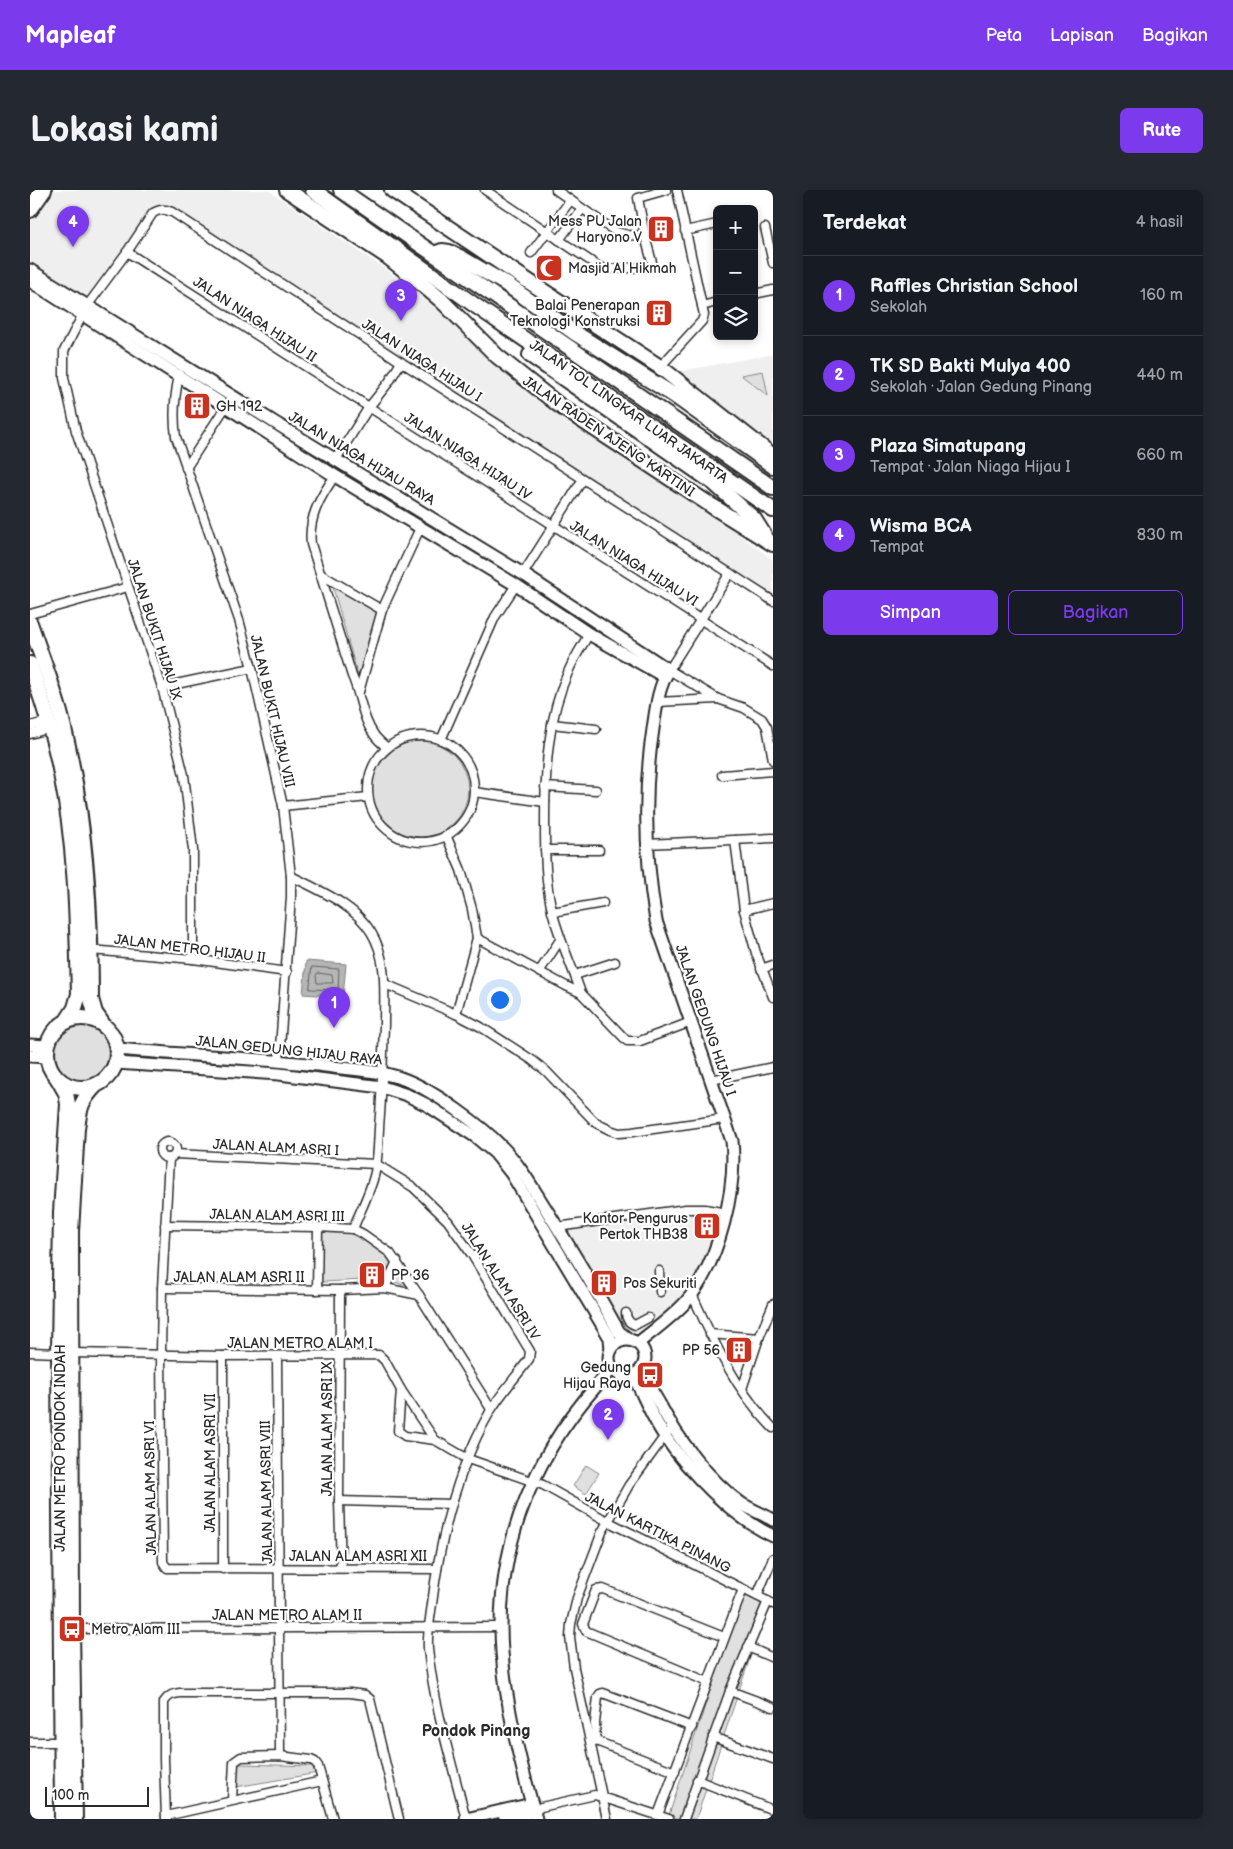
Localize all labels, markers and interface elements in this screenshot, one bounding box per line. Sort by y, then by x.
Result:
text: Mapleaf [25,21,116,50]
text: Peta [986,25,1022,46]
text: Lapisan [1050,25,1114,46]
text: Bagikan [1142,25,1208,46]
button: Rute [1120,108,1203,153]
text: Lokasi kami [30,109,219,152]
map controls [713,205,758,340]
button: + [713,205,758,250]
pin: 4 [57,206,89,247]
text: Terdekat [823,210,907,235]
place label: Mess PU Jalan Haryono V [548,213,642,246]
text: 4 hasil [1136,213,1183,232]
building icon: Mess PU Jalan Haryono V [646,214,676,244]
button: − [713,250,758,295]
mosque icon: Masjid Al Hikmah [534,253,564,283]
place label: Masjid Al Hikmah [568,260,677,277]
street label: JALAN NIAGA HIJAU II [190,273,320,366]
text: Raffles Christian School [870,275,1078,298]
pin: 3 [385,280,417,321]
text: 1 [836,286,842,305]
text: 160 m [1140,286,1183,305]
button: layers [713,295,758,340]
place label: Balai Penerapan Teknologi Konstruksi [510,297,640,330]
building icon: Balai Penerapan Teknologi Konstruksi [644,298,674,328]
text: Sekolah [870,298,927,317]
street label: JALAN NIAGA HIJAU I [359,315,485,406]
street label: JALAN TOL LINGKAR LUAR JAKARTA [526,336,732,487]
text: TK SD Bakti Mulya 400 [870,355,1071,378]
text: 2 [834,366,844,385]
text: 440 m [1137,366,1183,385]
street label: JALAN RADEN AJENG KARTINI [520,372,698,500]
text: Sekolah · Jalan Gedung Pinang [870,378,1092,397]
building icon: GH 192 [182,391,212,421]
place label: GH 192 [216,398,263,415]
street label: JALAN NIAGA HIJAU RAYA [285,408,439,509]
street label: JALAN NIAGA HIJAU IV [401,409,535,504]
text: Plaza Simatupang [870,435,1026,458]
text: 3 [834,446,844,465]
text: 660 m [1136,446,1183,465]
text: Tempat · Jalan Niaga Hijau I [870,458,1070,477]
text: Wisma BCA [870,515,972,538]
street label: JALAN NIAGA HIJAU VI [567,517,701,610]
text: 4 [834,526,844,545]
text: 830 m [1137,526,1183,545]
text: Tempat [870,538,924,557]
street label: JALAN BUKIT HIJAU IX [124,556,185,702]
button: Simpan [823,590,998,635]
button: Bagikan [1008,590,1183,635]
street label: JALAN BUKIT HIJAU VIII [247,633,298,789]
street label: JALAN METRO HIJAU II [113,931,267,966]
street label: JALAN GEDUNG HIJAU I [672,942,739,1098]
pin: 1 [318,987,350,1028]
your location [487,987,513,1013]
street label: JALAN GEDUNG HIJAU RAYA [195,1032,383,1069]
street label: JALAN ALAM ASRI I [212,1136,340,1159]
street label: JALAN ALAM ASRI III [209,1206,345,1225]
place label: Kantor Pengurus Pertok THB38 [583,1210,688,1243]
building icon: Kantor Pengurus Pertok THB38 [692,1211,722,1241]
street label: JALAN ALAM ASRI IV [458,1219,544,1343]
building icon: PP 36 [357,1260,387,1290]
place label: PP 36 [391,1267,430,1284]
building icon: Pos Sekuriti [589,1268,619,1298]
street label: JALAN ALAM ASRI II [174,1269,304,1286]
place label: Pos Sekuriti [623,1275,697,1292]
street label: JALAN METRO ALAM I [227,1335,373,1352]
building icon: PP 56 [724,1335,754,1365]
place label: PP 56 [682,1342,720,1359]
street label: JALAN METRO PONDOK INDAH [52,1344,69,1552]
place label: Gedung Hijau Raya [563,1359,631,1392]
bus stop icon: Gedung Hijau Raya [635,1360,665,1390]
street label: JALAN ALAM ASRI IX [319,1362,336,1496]
street label: JALAN ALAM ASRI VII [202,1393,219,1533]
pin: 2 [592,1399,624,1440]
street label: JALAN ALAM ASRI VI [141,1420,160,1556]
street label: JALAN ALAM ASRI VIII [257,1420,276,1564]
street label: JALAN KARTIKA PINANG [582,1488,734,1577]
street label: JALAN ALAM ASRI XII [289,1548,427,1565]
street label: JALAN METRO ALAM II [212,1607,362,1624]
bus stop icon: Metro Alam III [57,1614,87,1644]
place label: Metro Alam III [91,1621,180,1638]
district label: Pondok Pinang [422,1722,530,1741]
scale bar [45,1784,149,1807]
text: 100 m [52,1787,89,1804]

